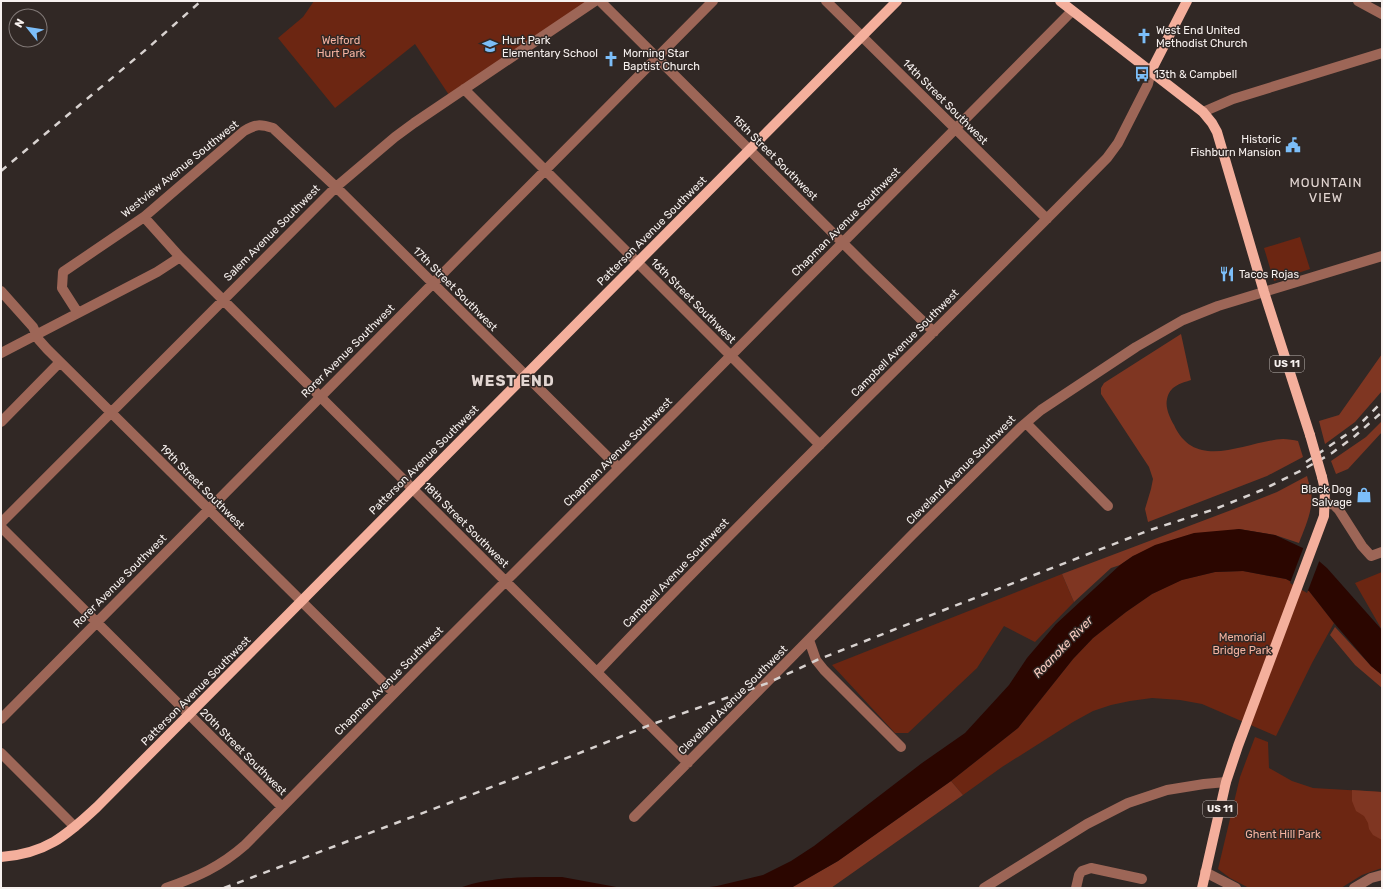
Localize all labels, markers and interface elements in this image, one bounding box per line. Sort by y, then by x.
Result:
north arrow [8,8,48,48]
text: N [12,17,27,30]
place label: West End United Methodist Church [1156,24,1247,50]
church icon: West End United Methodist Church [1135,27,1153,45]
park label: Welford Hurt Park [317,34,366,60]
place label: Hurt Park Elementary School [502,34,598,60]
school or university icon: Hurt Park Elementary School [481,37,499,55]
place label: Morning Star Baptist Church [623,47,700,73]
church icon: Morning Star Baptist Church [602,50,620,68]
street label: 14th Street Southwest [900,57,991,148]
bus stop icon: 13th & Campbell [1133,65,1151,83]
place label: 13th & Campbell [1154,68,1237,81]
street label: 15th Street Southwest [730,113,821,204]
street label: Westview Avenue Southwest [119,117,242,220]
place label: Historic Fishburn Mansion [1190,133,1281,159]
public building icon: Historic Fishburn Mansion [1284,136,1302,154]
street label: Chapman Avenue Southwest [789,165,903,279]
street label: Patterson Avenue Southwest [595,173,710,288]
district label: MOUNTAIN VIEW [1289,175,1363,205]
street label: Salem Avenue Southwest [221,182,323,284]
street label: 17th Street Southwest [410,244,500,334]
street label: 16th Street Southwest [648,256,739,347]
restaurant icon: Tacos Rojas [1218,265,1236,283]
place label: Tacos Rojas [1239,268,1299,281]
street label: Campbell Avenue Southwest [848,286,962,400]
street label: Rorer Avenue Southwest [299,301,398,400]
road number: US 11 [1270,356,1304,372]
district label: WEST END [471,372,555,390]
street label: Chapman Avenue Southwest [561,395,675,509]
street label: Patterson Avenue Southwest [367,402,482,517]
street label: Cleveland Avenue Southwest [904,412,1019,527]
street label: 19th Street Southwest [157,442,248,533]
street label: 18th Street Southwest [421,480,512,571]
place label: Black Dog Salvage [1301,483,1352,509]
shop icon: Black Dog Salvage [1355,486,1373,504]
street label: Campbell Avenue Southwest [620,515,732,630]
street label: Rorer Avenue Southwest [71,531,170,630]
water label: Roanoke River [1030,613,1096,681]
street label: Chapman Avenue Southwest [332,624,446,738]
park label: Memorial Bridge Park [1212,631,1272,657]
street label: Patterson Avenue Southwest [139,633,254,748]
street label: Cleveland Avenue Southwest [676,642,791,757]
street label: 20th Street Southwest [197,706,289,798]
road number: US 11 [1203,801,1237,817]
park label: Ghent Hill Park [1245,828,1321,841]

